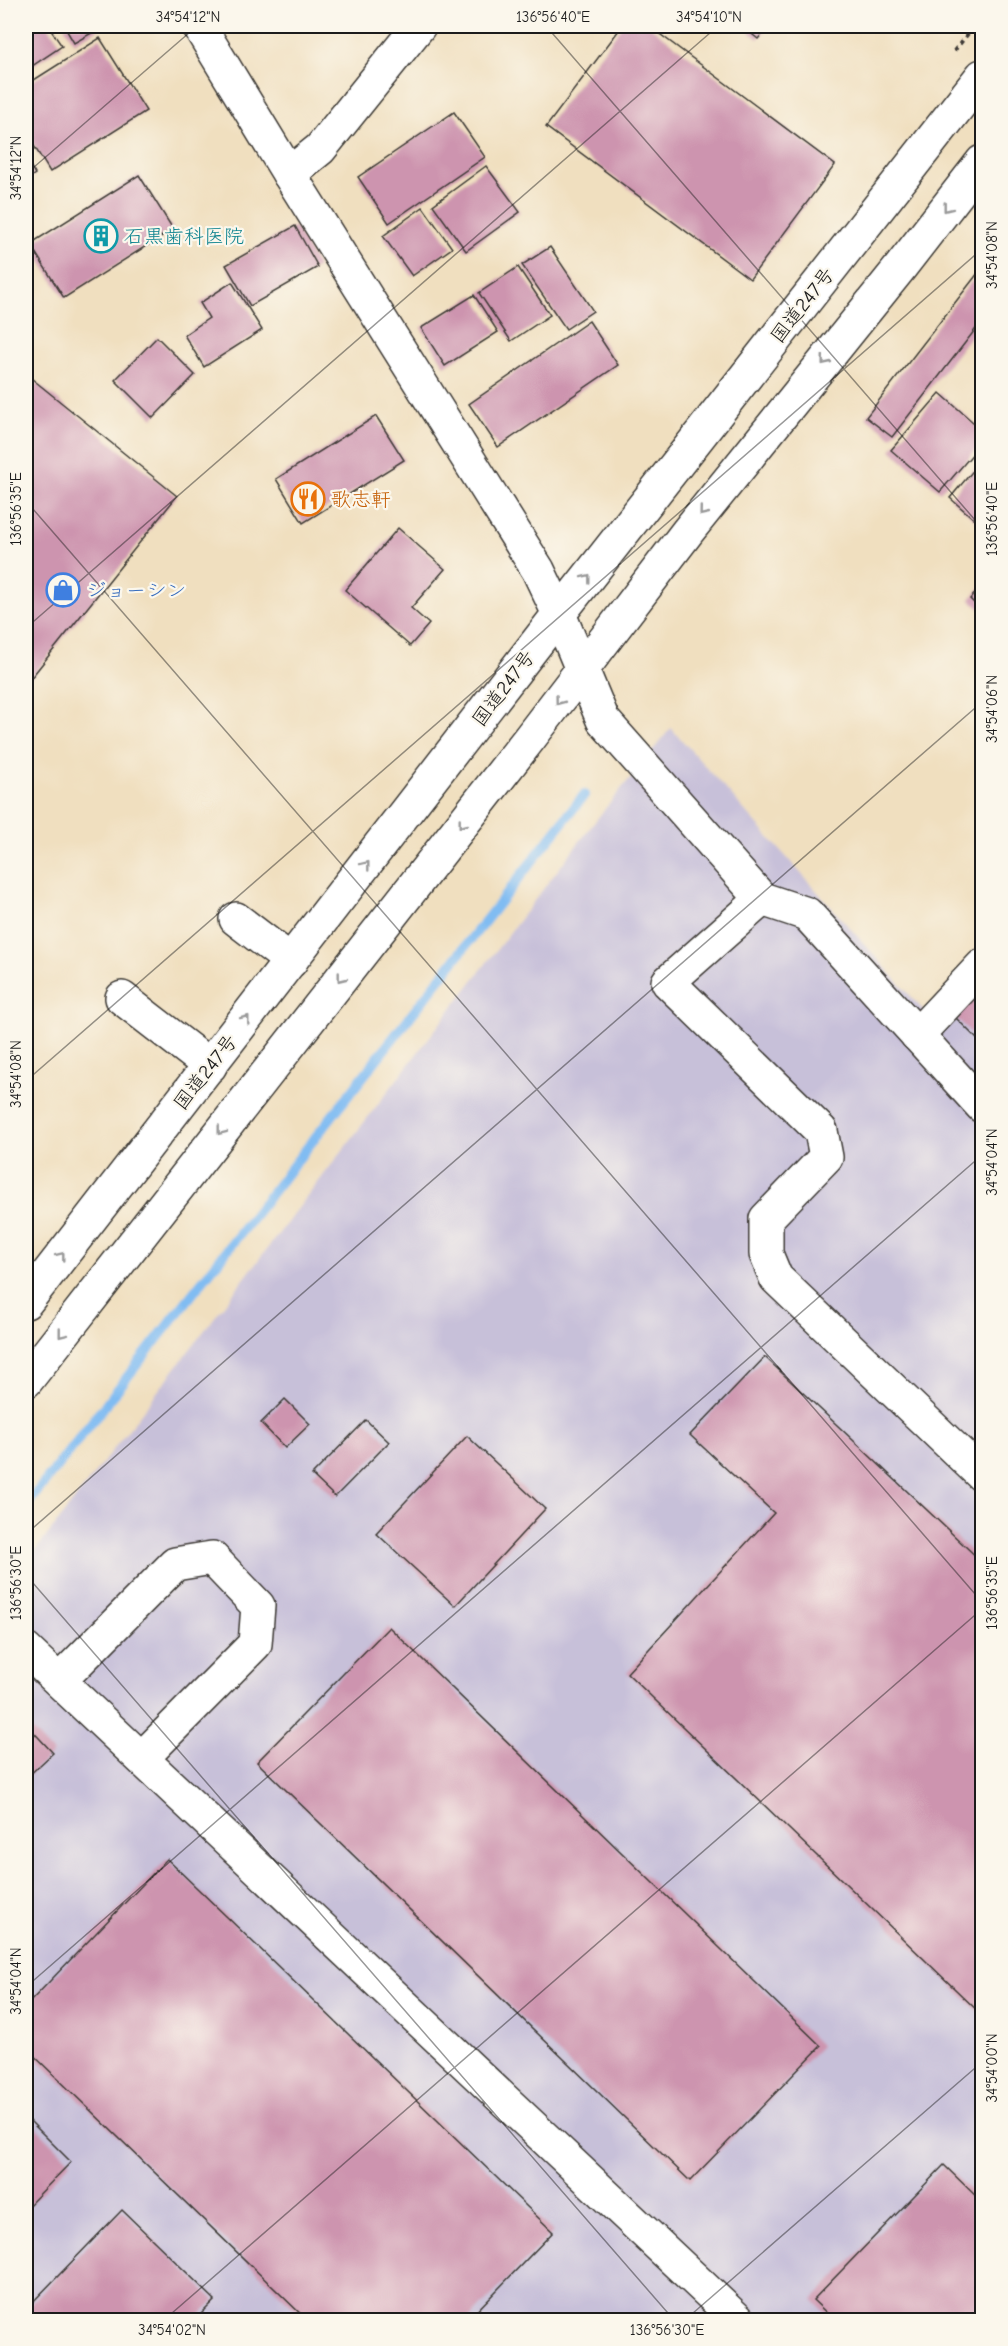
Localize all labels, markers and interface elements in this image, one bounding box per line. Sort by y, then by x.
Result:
text: 34°54'12"N [156,8,220,26]
text: 136°56'40"E [516,8,590,26]
text: 34°54'10"N [676,8,742,26]
text: 34°54'12"N [7,136,25,200]
one-way arrow [943,201,954,212]
building icon: 石黒歯科医院 [83,218,119,254]
text: 34°54'08"N [983,221,1001,289]
place label: 石黒歯科医院 [124,225,244,248]
street label: 国道247号 [766,263,839,348]
one-way arrow [822,354,833,365]
text: 136°56'35"E [7,472,25,546]
restaurant icon: 歌志軒 [290,481,326,517]
text: 136°56'40"E [983,482,1001,556]
place label: 歌志軒 [331,488,391,511]
one-way arrow [699,506,710,517]
shop icon: ジョーシン [45,572,81,608]
one-way arrow [580,574,591,585]
place label: ジョーシン [86,579,186,602]
street label: 国道247号 [467,646,540,731]
text: 34°54'06"N [983,675,1001,743]
one-way arrow [555,694,566,705]
one-way arrow [458,818,469,829]
one-way arrow [358,861,369,872]
one-way arrow [338,971,349,982]
one-way arrow [238,1015,249,1026]
street label: 国道247号 [169,1030,242,1115]
text: 34°54'08"N [7,1040,25,1108]
one-way arrow [218,1125,229,1136]
text: 34°54'04"N [983,1128,1001,1196]
one-way arrow [54,1252,65,1263]
one-way arrow [58,1328,69,1339]
text: 136°56'30"E [7,1546,25,1620]
text: 136°56'35"E [983,1556,1001,1630]
text: 34°54'04"N [7,1947,25,2015]
text: 34°54'00"N [983,2033,1001,2103]
text: 34°54'02"N [138,2321,206,2339]
text: 136°56'30"E [630,2321,704,2339]

